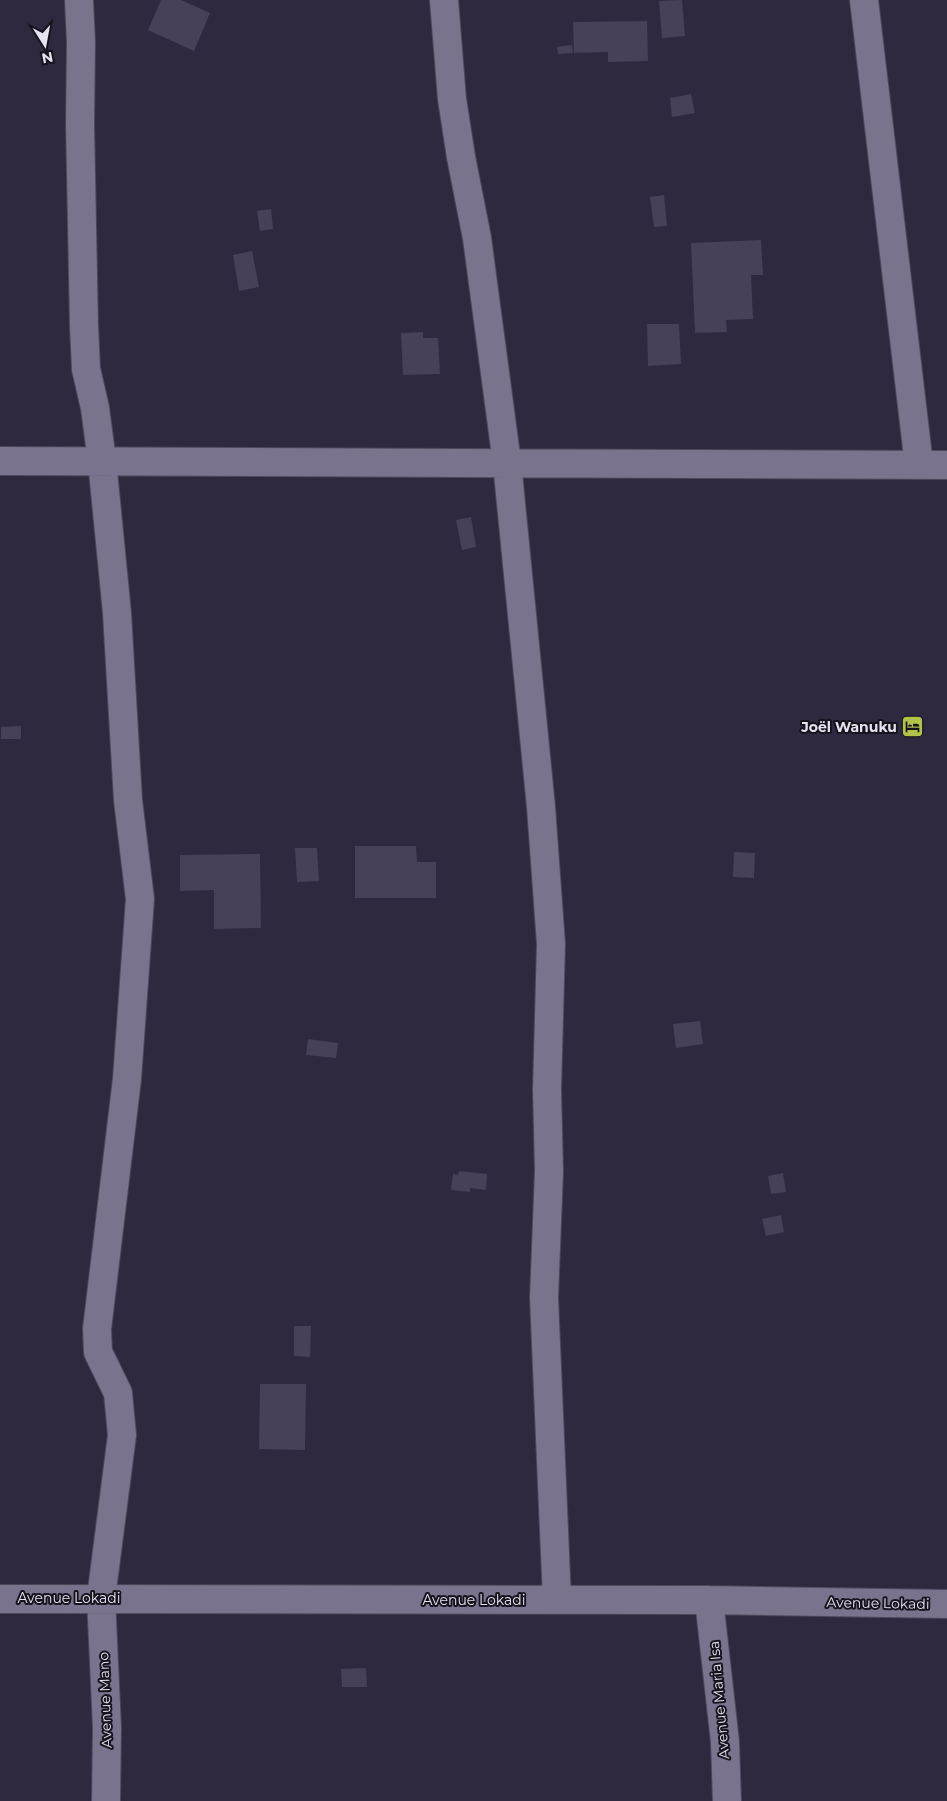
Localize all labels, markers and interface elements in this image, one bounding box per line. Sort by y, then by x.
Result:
north arrow [20,20,70,70]
text: N [40,48,55,68]
hotel icon: Joël Wanuku [901,715,925,739]
place label: Joël Wanuku [800,718,897,736]
street label: Avenue Lokadi [17,1589,121,1607]
street label: Avenue Lokadi [422,1591,526,1609]
street label: Avenue Lokadi [826,1593,930,1613]
street label: Avenue Maria Isa [705,1640,733,1760]
street label: Avenue Mano [94,1651,116,1748]

